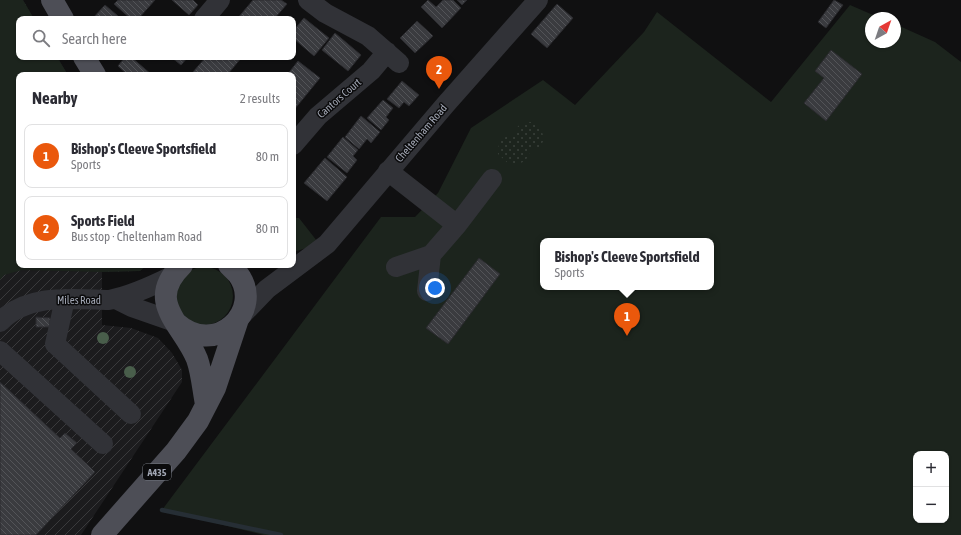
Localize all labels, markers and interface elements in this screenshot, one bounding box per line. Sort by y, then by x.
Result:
north arrow [865,12,901,48]
search box [16,16,296,60]
icon: search [30,27,52,49]
text: Search here [62,30,127,47]
pin: 2 [426,56,452,89]
street label: Cantors Court [315,76,363,120]
text: Nearby [32,88,78,108]
text: 2 results [240,91,280,106]
street label: Cheltenham Road [393,102,449,164]
text: Bishop's Cleeve Sportsfield [71,140,216,157]
text: 1 [43,149,49,164]
text: 80 m [256,149,279,164]
text: Sports [71,157,101,172]
text: Sports Field [71,212,135,229]
text: 2 [43,221,49,236]
text: 80 m [256,221,279,236]
text: Bus stop · Cheltenham Road [71,229,202,244]
popup [540,238,714,290]
text: Bishop's Cleeve Sportsfield [554,248,700,265]
text: Sports [554,265,584,280]
your location [425,278,445,298]
street label: Miles Road [57,294,101,306]
pin: 1 [614,303,640,336]
map controls [913,451,949,523]
button: + [913,451,949,487]
road number: A435 [143,464,171,480]
button: − [913,487,949,523]

